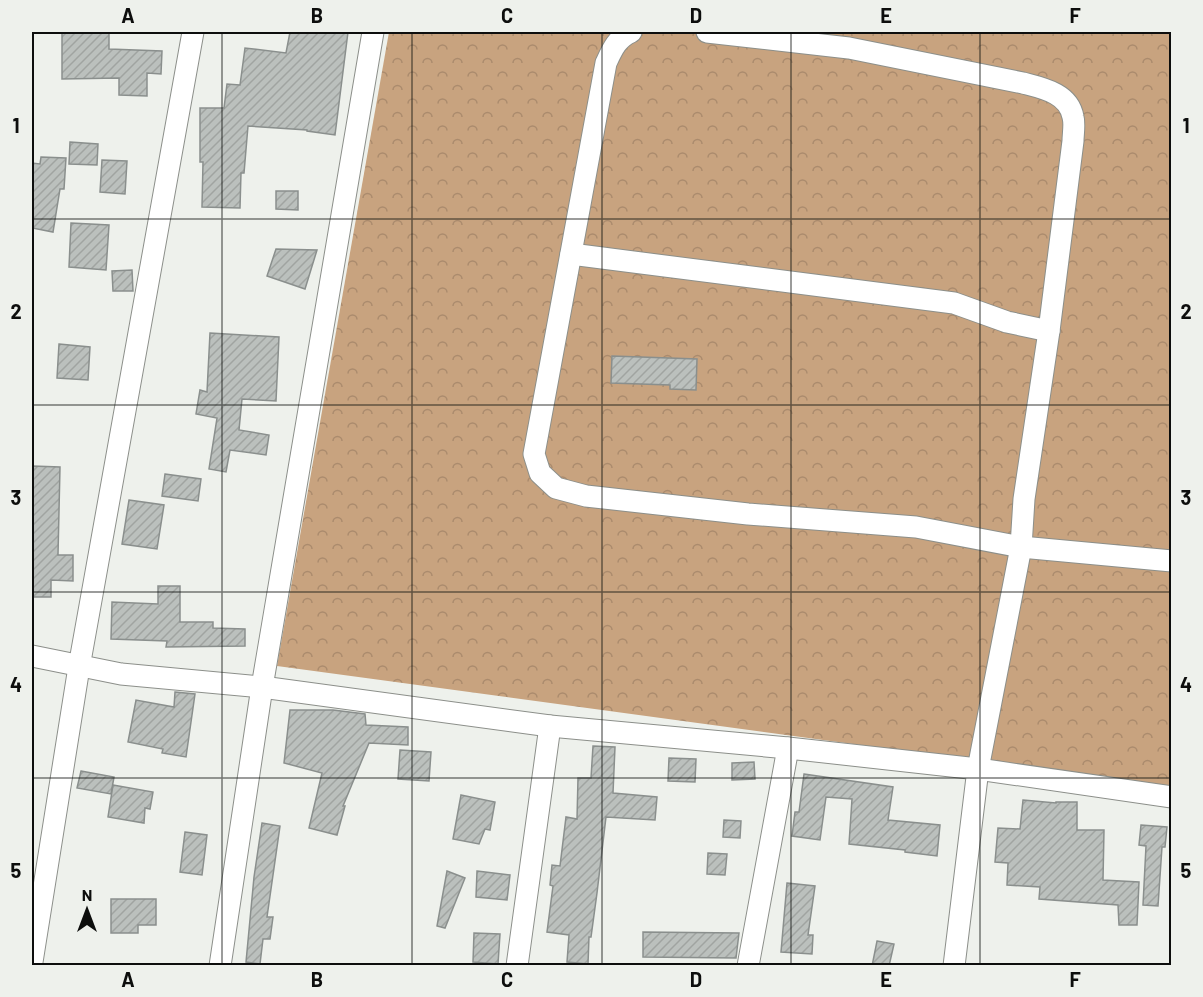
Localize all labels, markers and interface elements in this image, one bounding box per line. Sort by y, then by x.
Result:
text: A [121,3,135,27]
text: B [311,3,323,27]
text: C [501,3,513,27]
text: D [690,3,702,27]
text: E [880,3,892,27]
text: F [1069,3,1081,27]
text: 1 [12,113,20,137]
text: 1 [1182,113,1190,137]
text: 2 [10,299,22,323]
text: 2 [1180,299,1192,323]
text: 3 [11,485,21,509]
text: 3 [1181,485,1191,509]
text: 4 [10,672,22,696]
text: 4 [1180,672,1192,696]
text: 5 [11,858,22,882]
text: 5 [1181,858,1192,882]
north arrow [57,880,117,940]
text: N [82,885,92,904]
text: A [121,967,135,991]
text: B [311,967,323,991]
text: C [501,967,513,991]
text: D [690,967,702,991]
text: E [880,967,892,991]
text: F [1069,967,1081,991]

